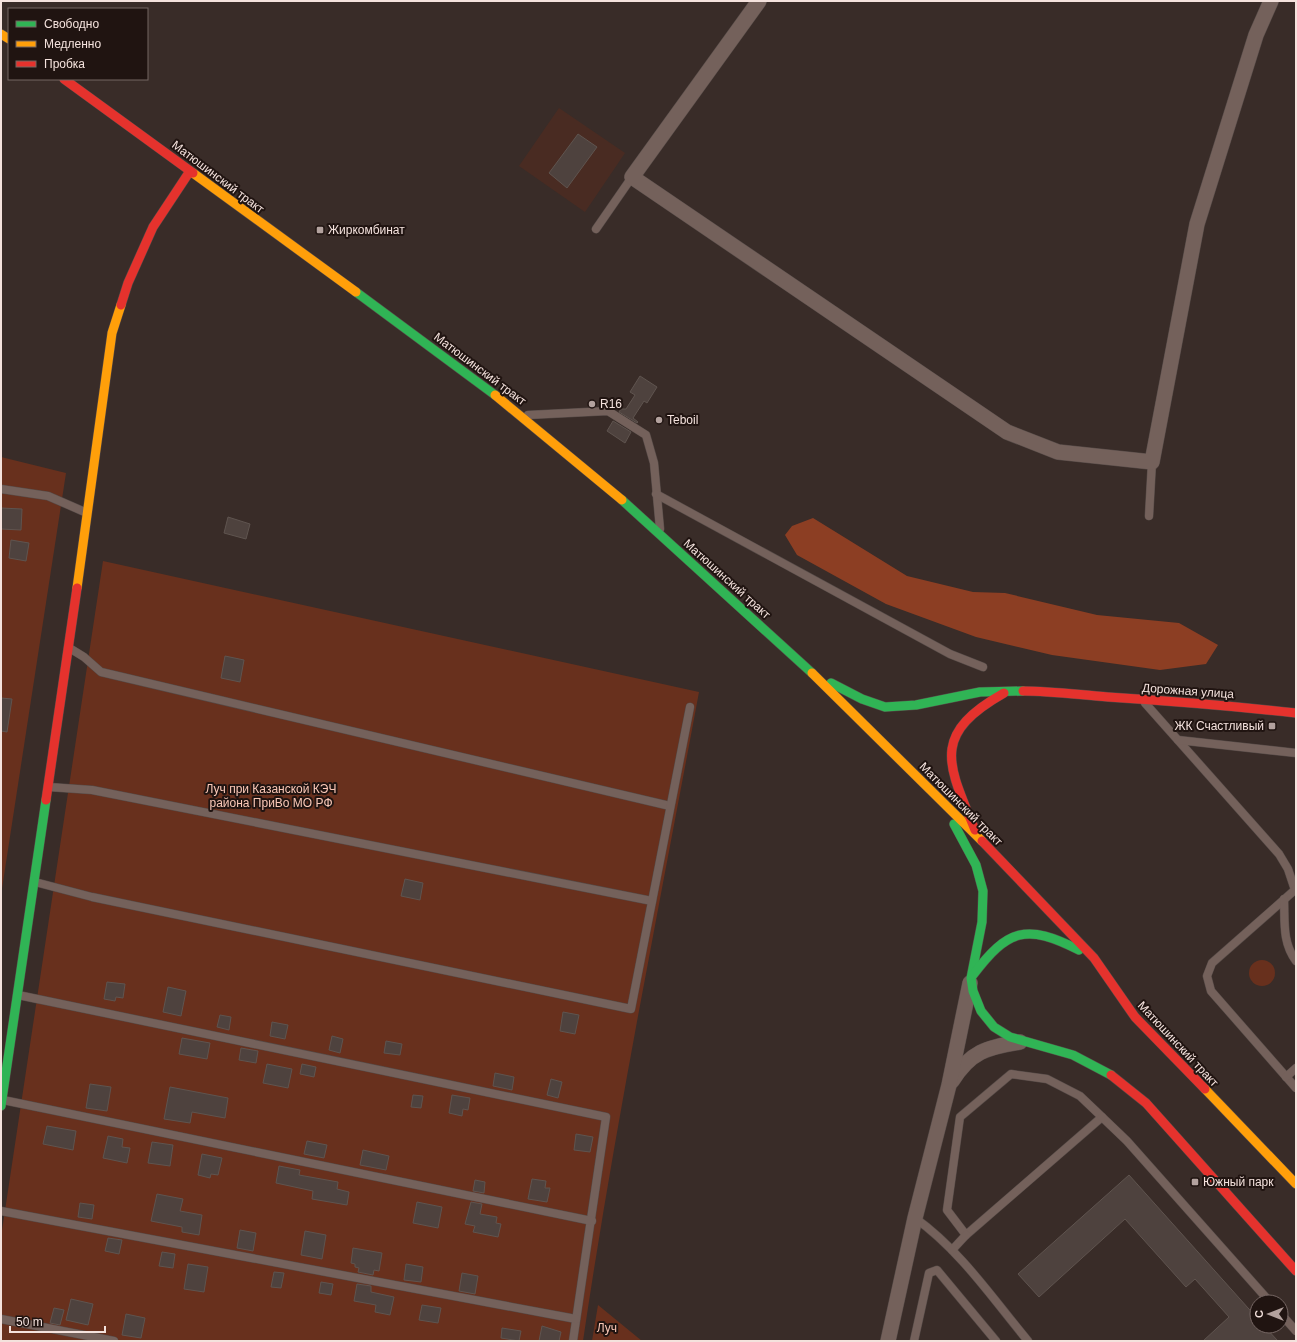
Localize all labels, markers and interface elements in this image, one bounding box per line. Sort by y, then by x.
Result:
legend [8,8,148,80]
text: Свободно [44,17,99,31]
text: Медленно [44,37,101,51]
text: Пробка [44,57,85,71]
street label: Матюшинский тракт [169,138,267,217]
place label: Жиркомбинат [328,223,405,237]
marker: Жиркомбинат [315,225,325,235]
street label: Матюшинский тракт [431,330,529,409]
place label: R16 [600,397,622,411]
marker: R16 [587,399,597,409]
place label: Teboil [667,413,698,427]
marker: Teboil [654,415,664,425]
street label: Матюшинский тракт [681,536,774,622]
street label: Дорожная улица [1141,681,1235,701]
place label: ЖК Счастливый [1174,719,1264,733]
marker: ЖК Счастливый [1267,721,1277,731]
street label: Матюшинский тракт [917,760,1006,849]
park label: Луч при Казанской КЭЧ района ПриВо МО РФ [206,782,336,810]
street label: Матюшинский тракт [1135,998,1222,1090]
place label: Южный парк [1203,1175,1274,1189]
marker: Южный парк [1190,1177,1200,1187]
north arrow [1249,1294,1289,1334]
scale bar [10,1308,105,1334]
text: С [1253,1310,1265,1318]
text: 50 m [16,1315,43,1329]
park label: Луч [597,1321,617,1335]

